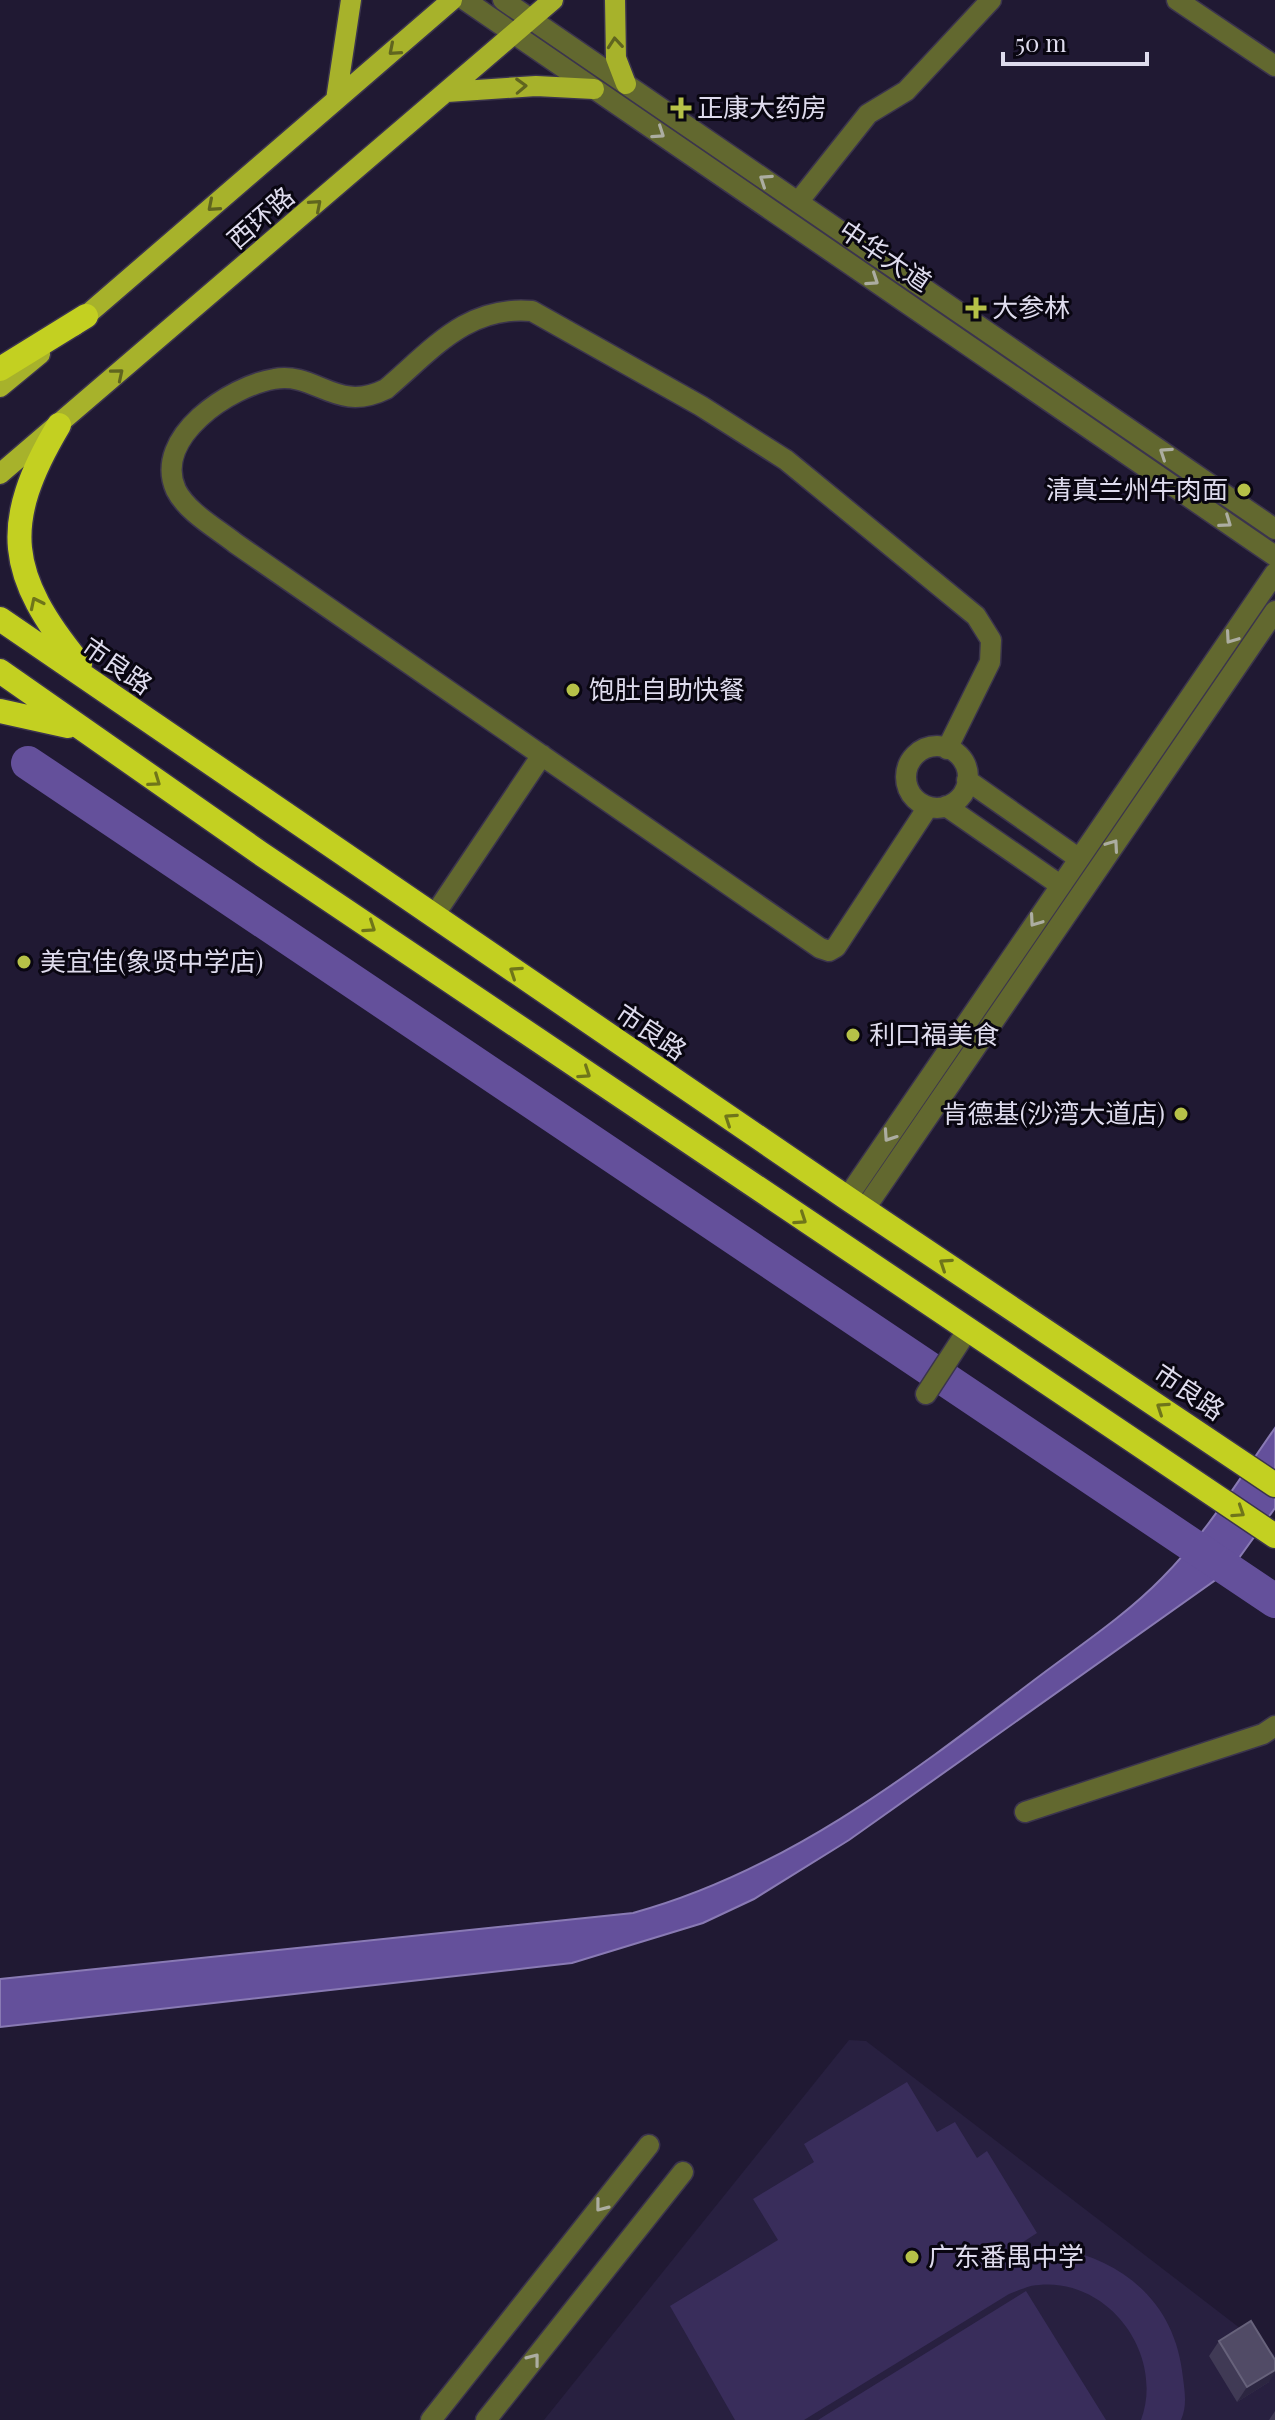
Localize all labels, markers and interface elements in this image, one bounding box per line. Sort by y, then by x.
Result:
scale bar [1003,16,1147,66]
text: 50 m [1015,26,1067,58]
one-way arrow [607,36,624,49]
one-way arrow [388,40,403,55]
one-way arrow [515,78,528,95]
place label: 正康大药房 [697,89,827,124]
marker: 正康大药房 [672,99,690,117]
one-way arrow [650,123,664,138]
one-way arrow [760,174,774,189]
street label: 西环路 [219,178,301,256]
one-way arrow [208,196,223,211]
one-way arrow [306,200,321,215]
street label: 中华大道 [833,211,939,298]
one-way arrow [865,270,879,285]
place label: 大参林 [992,289,1070,324]
marker: 大参林 [967,299,985,317]
one-way arrow [109,369,124,384]
one-way arrow [1159,448,1173,463]
place label: 清真兰州牛肉面 [1046,471,1228,506]
marker: 清真兰州牛肉面 [1235,481,1253,499]
one-way arrow [1218,512,1232,527]
one-way arrow [30,596,46,611]
street label: 市良路 [76,628,160,701]
one-way arrow [1226,629,1241,643]
place label: 饱肚自助快餐 [589,671,745,706]
marker: 饱肚自助快餐 [564,681,582,699]
one-way arrow [147,771,161,786]
one-way arrow [1103,839,1118,853]
one-way arrow [1030,912,1045,926]
one-way arrow [361,918,376,933]
place label: 美宜佳(象贤中学店) [40,943,263,978]
marker: 美宜佳(象贤中学店) [15,953,33,971]
one-way arrow [509,967,523,982]
street label: 市良路 [610,994,694,1067]
place label: 利口福美食 [869,1016,999,1051]
marker: 利口福美食 [844,1026,862,1044]
one-way arrow [577,1063,591,1078]
place label: 肯德基(沙湾大道店) [942,1095,1165,1130]
marker: 肯德基(沙湾大道店) [1172,1105,1190,1123]
one-way arrow [724,1113,738,1128]
one-way arrow [884,1127,899,1141]
one-way arrow [792,1209,806,1224]
one-way arrow [940,1258,954,1273]
street label: 市良路 [1148,1354,1232,1427]
one-way arrow [1156,1402,1171,1417]
one-way arrow [1230,1502,1244,1517]
one-way arrow [596,2197,610,2212]
place label: 广东番禺中学 [928,2238,1084,2273]
marker: 广东番禺中学 [903,2248,921,2266]
one-way arrow [525,2353,539,2368]

